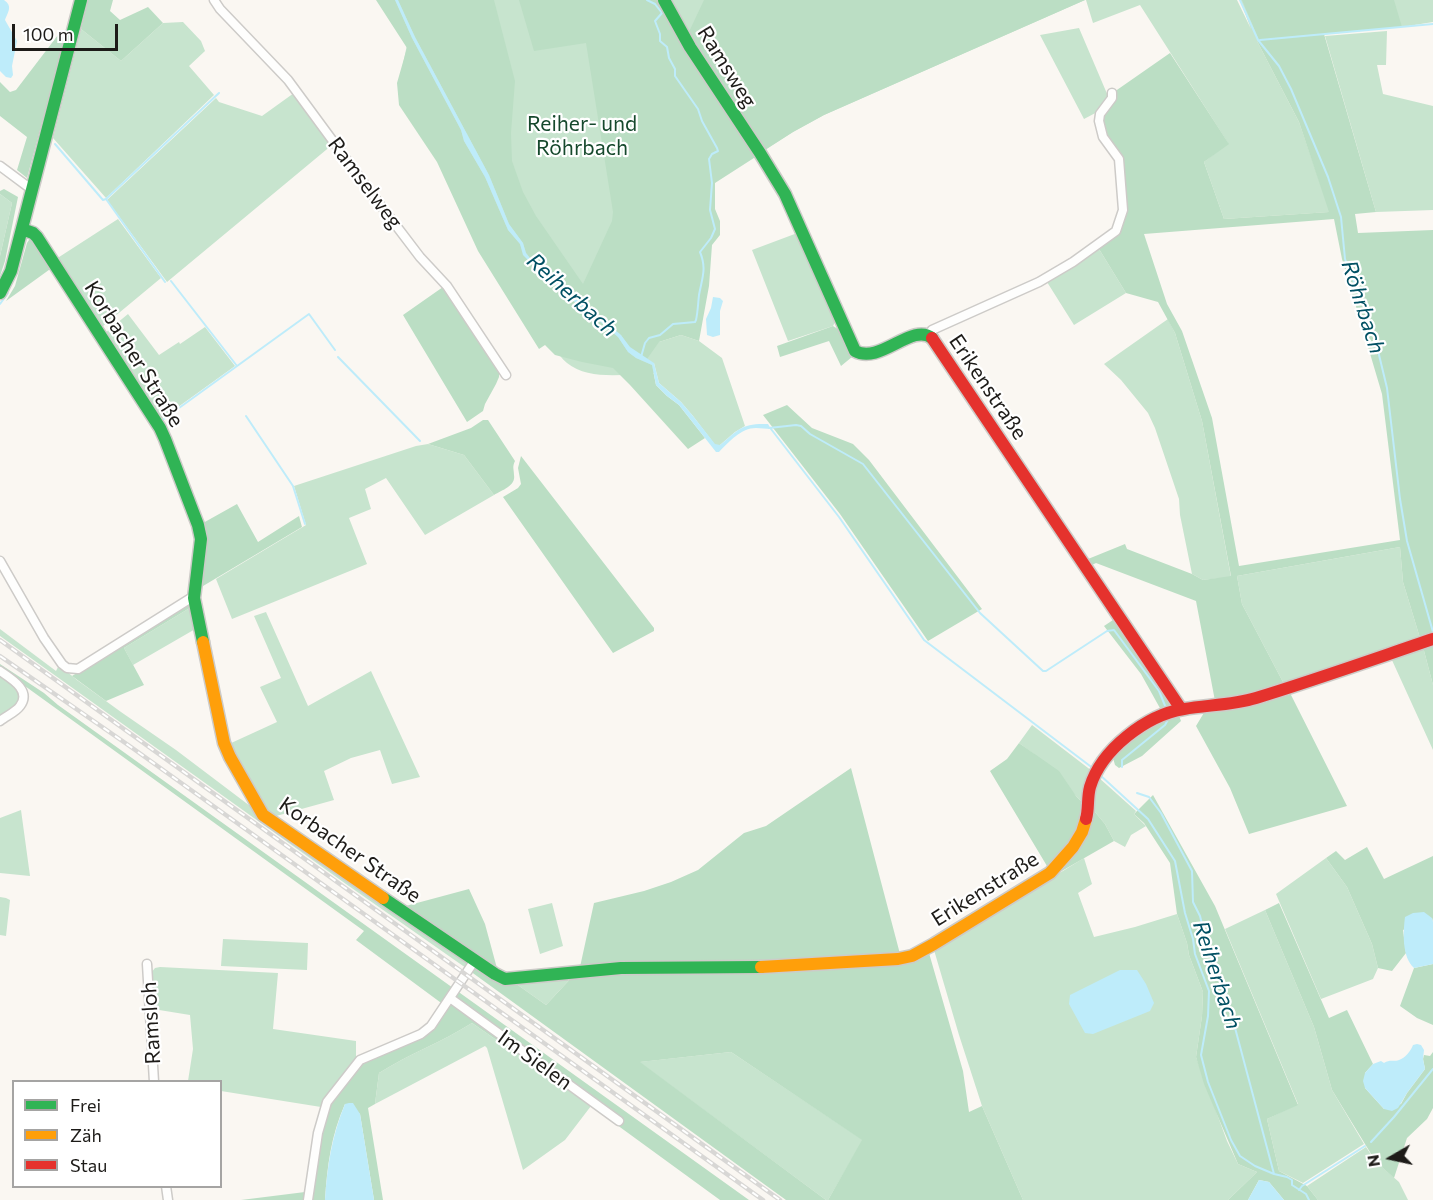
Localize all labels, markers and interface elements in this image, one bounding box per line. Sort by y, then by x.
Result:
scale bar [15,12,122,50]
street label: Ramsweg [692,21,762,113]
text: 100 m [23,23,73,45]
park label: Reiher- und Röhrbach [527,111,637,161]
street label: Ramselweg [322,132,408,234]
water label: Reiherbach [521,248,623,342]
water label: Röhrbach [1336,257,1390,357]
street label: Korbacher Straße [79,276,189,432]
street label: Erikenstraße [944,330,1032,444]
street label: Korbacher Straße [274,792,426,908]
street label: Erikenstraße [927,846,1043,932]
water label: Reiherbach [1187,918,1247,1032]
street label: Ramsloh [136,981,166,1065]
street label: Im Sielen [493,1025,577,1095]
legend [12,1080,222,1188]
text: Frei [70,1094,101,1116]
text: Zäh [70,1124,102,1146]
north arrow [1361,1128,1421,1188]
text: N [1362,1153,1383,1168]
text: Stau [70,1154,107,1176]

